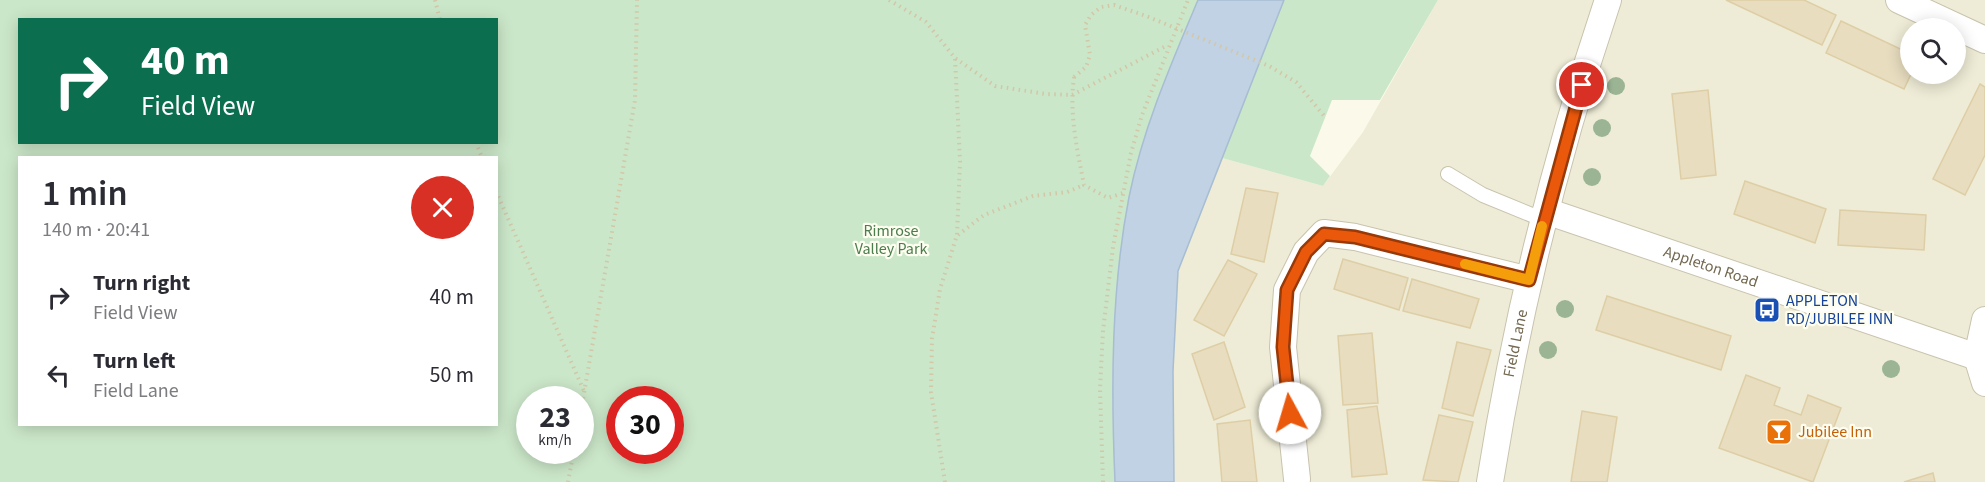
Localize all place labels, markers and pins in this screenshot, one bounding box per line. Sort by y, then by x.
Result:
pin [1556,59,1607,110]
place label: APPLETON RD/JUBILEE INN [1786,290,1893,330]
bus stop icon: APPLETON RD/JUBILEE INN [1752,295,1782,325]
bar icon: Jubilee Inn [1764,417,1794,447]
place label: Jubilee Inn [1798,421,1872,443]

